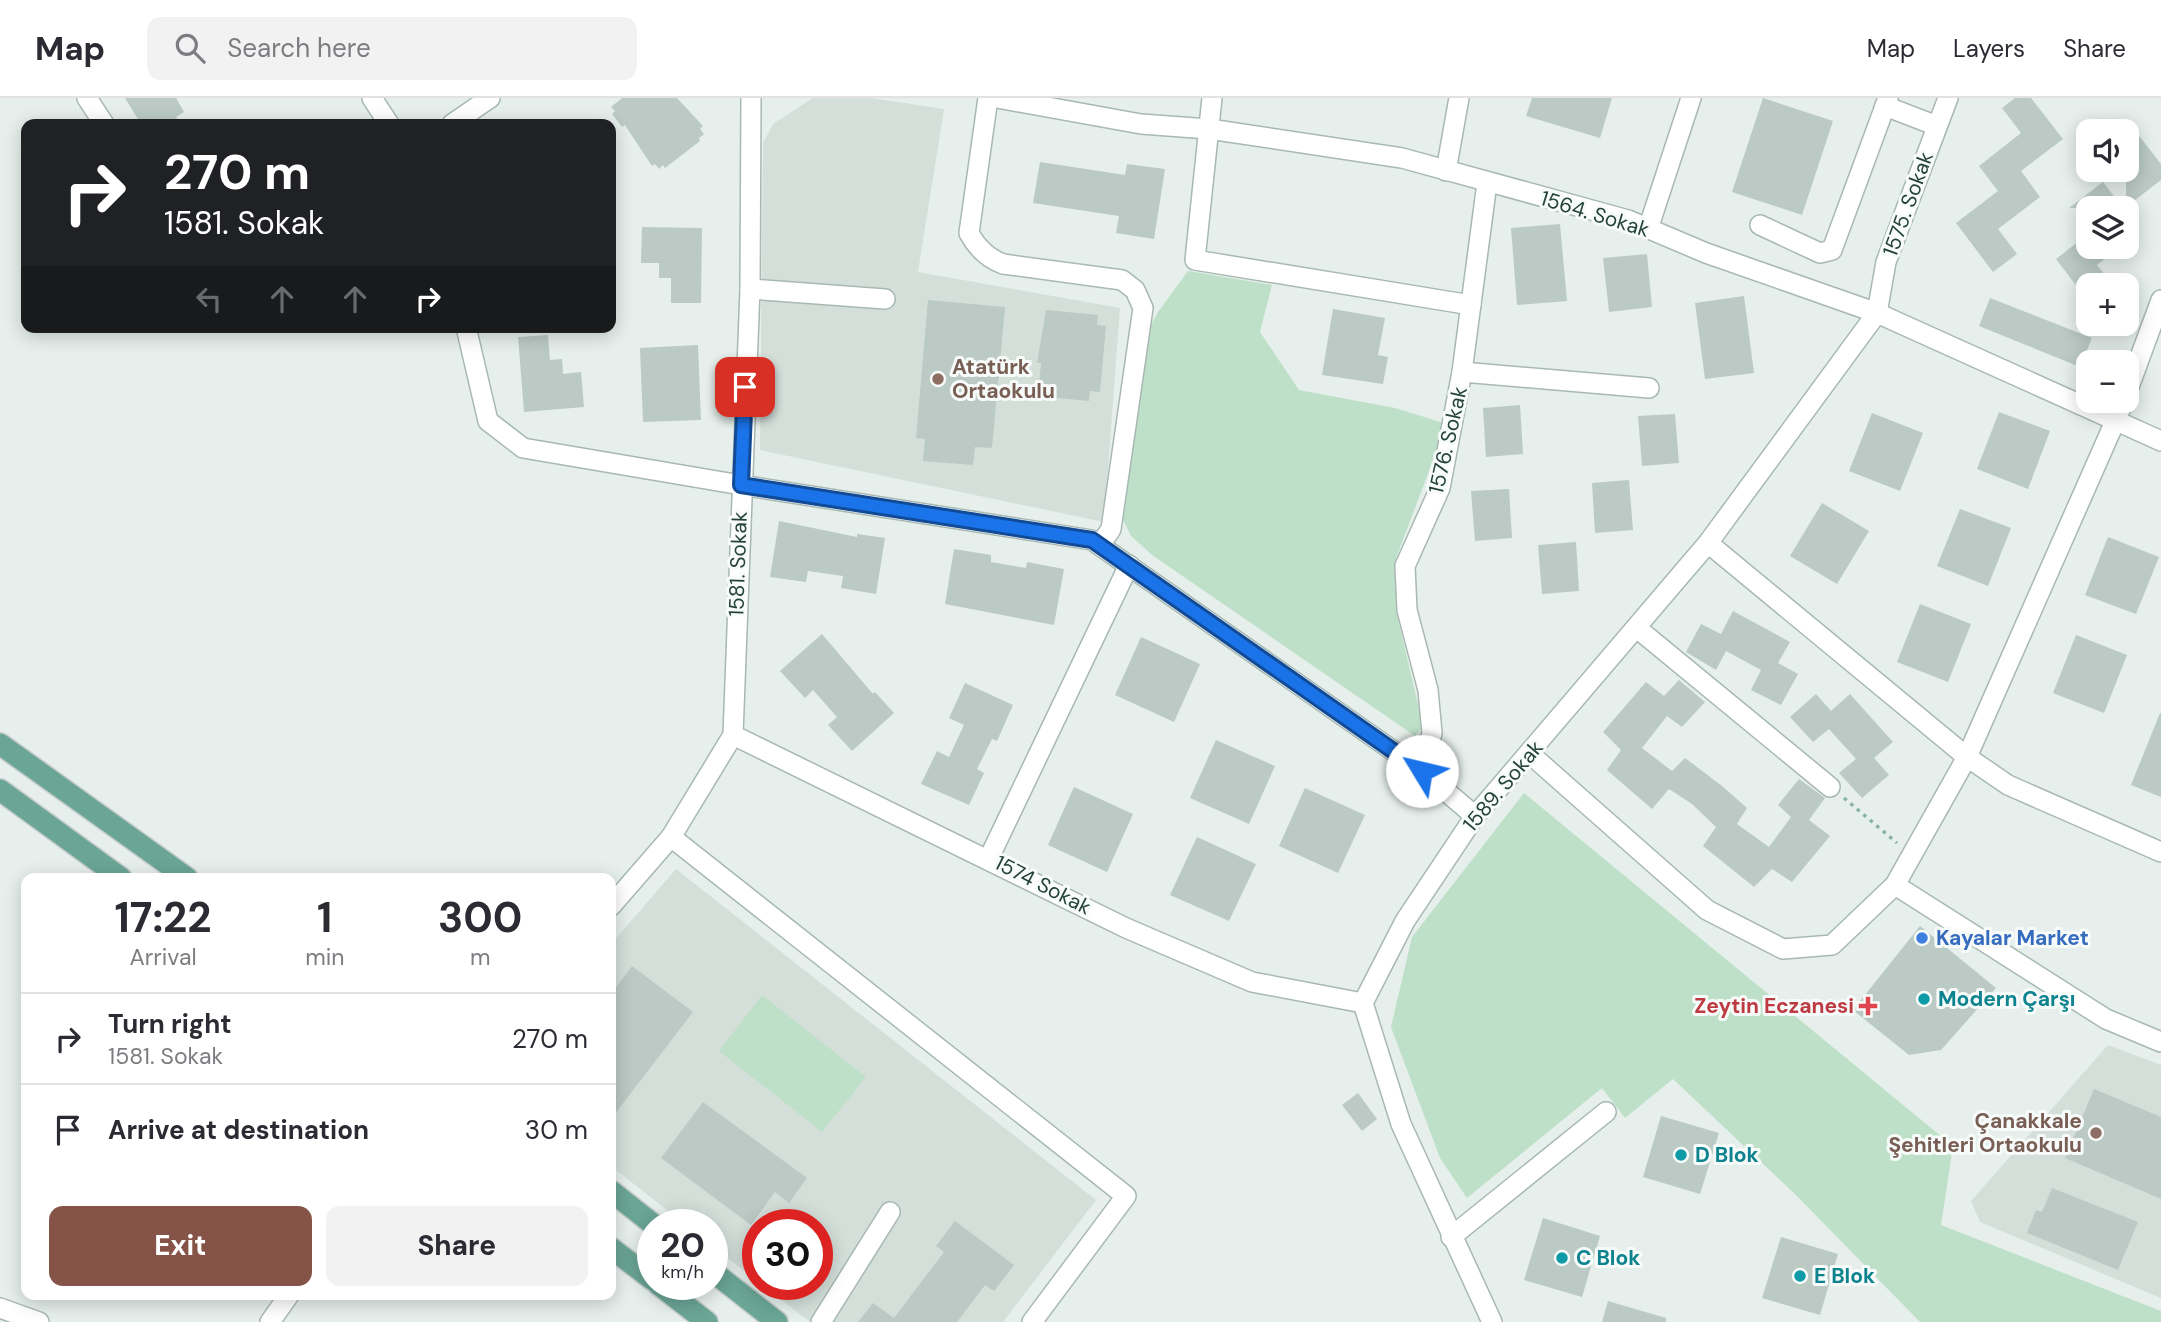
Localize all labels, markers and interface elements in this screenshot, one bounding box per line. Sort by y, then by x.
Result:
search box [147,17,637,80]
text: Map [35,27,105,70]
icon: search [171,29,209,67]
text: Search here [227,31,371,65]
text: Map [1867,33,1915,64]
text: Layers [1953,33,2025,64]
text: Share [2063,33,2126,64]
map controls [2076,119,2139,413]
button: sound [2076,119,2139,182]
text: 270 m [164,140,310,204]
icon: right [49,147,140,238]
street label: 1575. Sokak [1876,147,1940,260]
street label: 1564. Sokak [1537,184,1653,244]
button: layers [2076,196,2139,259]
text: 1581. Sokak [164,202,324,244]
button: + [2076,273,2139,336]
icon: left [190,280,228,318]
icon: ahead [263,280,301,318]
icon: ahead [336,280,374,318]
icon: right [409,280,447,318]
button: − [2076,350,2139,413]
place label: Atatürk Ortaokulu [952,353,1055,405]
pin [715,357,775,417]
icon: arrive [726,368,764,406]
marker: Atatürk Ortaokulu [930,371,946,387]
street label: 1576. Sokak [1422,383,1474,496]
street label: 1581. Sokak [722,511,754,617]
position arrow [1385,734,1459,808]
street label: 1589. Sokak [1457,734,1550,838]
street label: 1574 Sokak [990,849,1096,921]
text: 17:22 [115,890,212,945]
text: 1 [317,890,332,945]
text: 300 [438,890,522,945]
place label: Kayalar Market [1936,924,2089,952]
marker: Kayalar Market [1914,930,1930,946]
text: Arrival [130,942,197,972]
text: min [305,942,344,972]
text: m [470,942,490,972]
place label: Modern Çarşı [1938,985,2075,1013]
marker: Modern Çarşı [1916,991,1932,1007]
place label: Zeytin Eczanesi [1694,992,1854,1020]
marker: Zeytin Eczanesi [1860,998,1876,1014]
text: Turn right [108,1007,232,1041]
icon: right [49,1020,87,1058]
text: 270 m [512,1022,588,1056]
text: 1581. Sokak [108,1041,223,1071]
place label: Çanakkale Şehitleri Ortaokulu [1888,1107,2082,1159]
icon: arrive [49,1111,87,1149]
text: Arrive at destination [108,1113,369,1147]
text: 30 m [525,1113,588,1147]
marker: Çanakkale Şehitleri Ortaokulu [2088,1125,2104,1141]
place label: D Blok [1695,1141,1759,1169]
marker: D Blok [1673,1147,1689,1163]
button: Exit [49,1206,312,1286]
button: Share [326,1206,588,1286]
speed limit sign: 30 [742,1209,833,1300]
text: 20 [660,1222,705,1268]
place label: C Blok [1576,1244,1640,1272]
marker: C Blok [1554,1250,1570,1266]
text: km/h [661,1260,704,1284]
place label: E Blok [1814,1262,1875,1290]
marker: E Blok [1792,1268,1808,1284]

